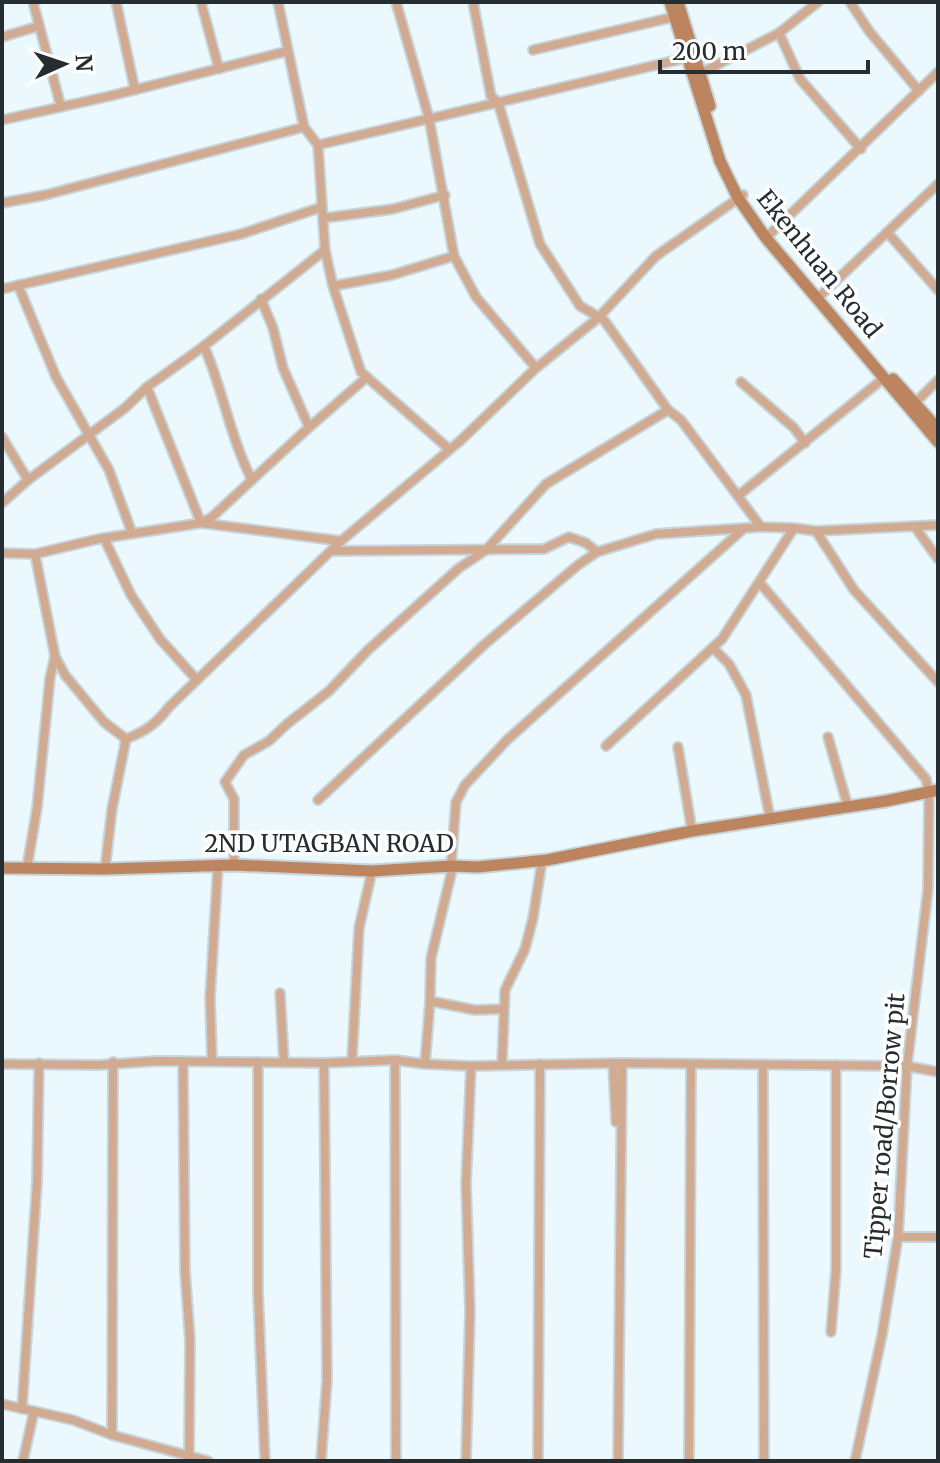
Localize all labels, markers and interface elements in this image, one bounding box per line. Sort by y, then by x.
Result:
north arrow [24,24,104,104]
scale bar [660,24,868,74]
text: 200 m [672,36,747,67]
text: N [70,54,98,73]
street label: Ekenhuan Road [750,183,888,344]
street label: 2ND UTAGBAN ROAD [204,828,454,859]
street label: Tipper road/Borrow pit [857,991,912,1260]

